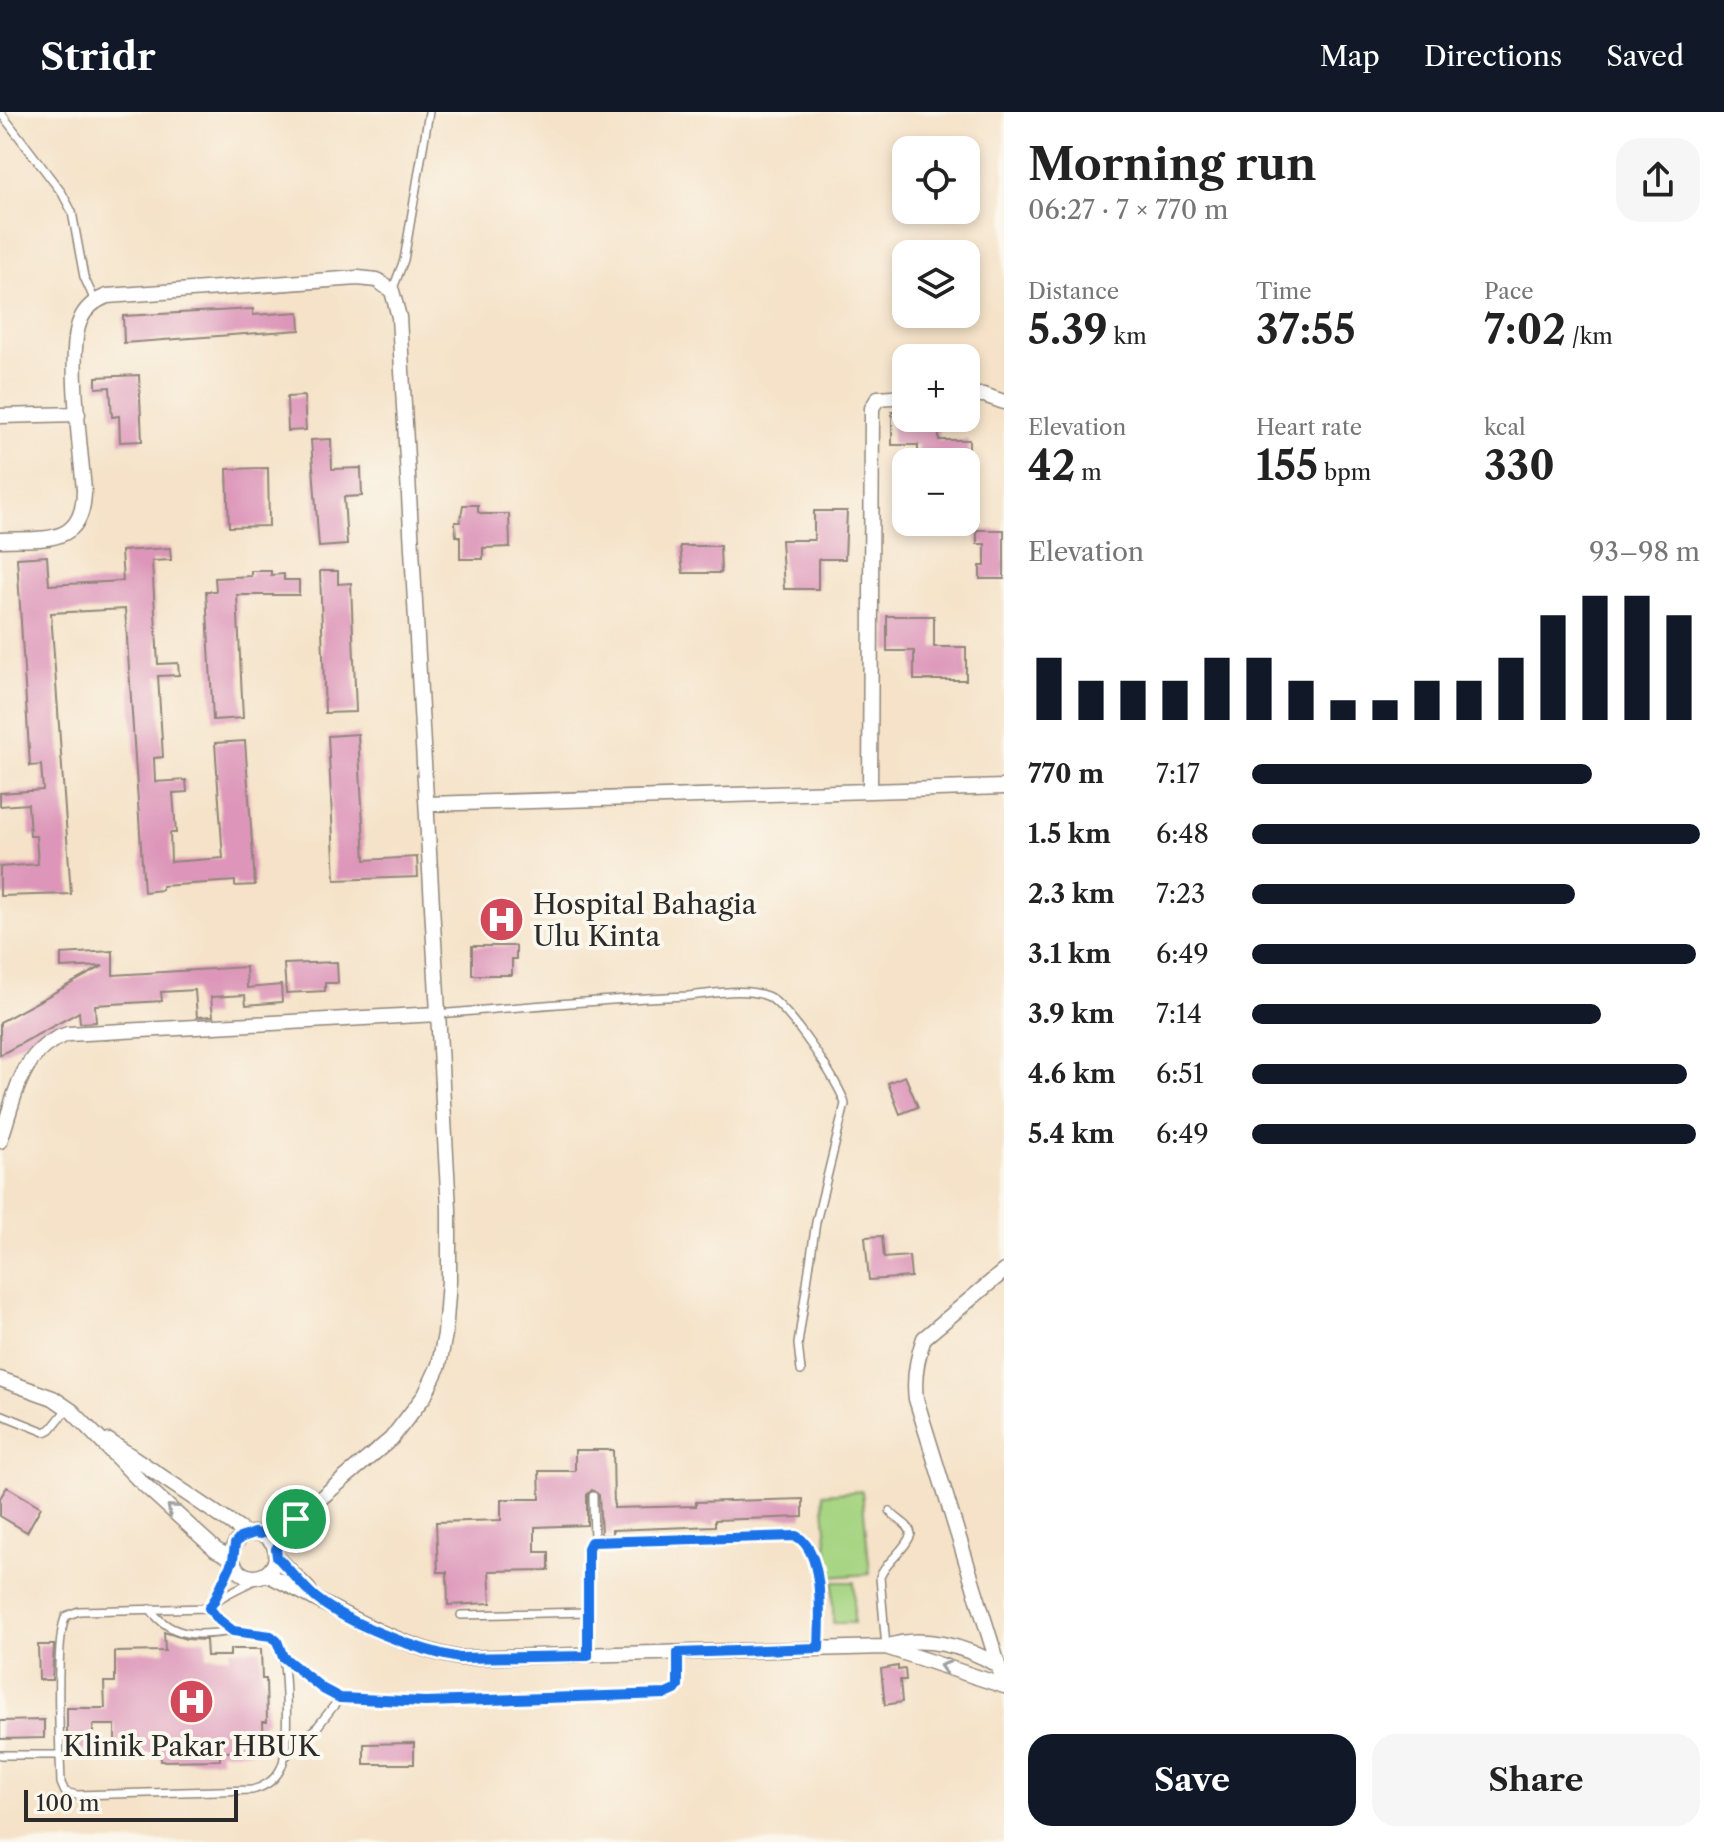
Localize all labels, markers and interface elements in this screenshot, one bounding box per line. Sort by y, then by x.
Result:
text: Stridr [40,33,156,80]
text: Map [1320,39,1380,73]
text: Directions [1424,39,1562,73]
text: Saved [1606,39,1684,73]
map controls [892,136,980,536]
button: locate [892,136,980,224]
text: Morning run [1028,137,1317,191]
button: share [1616,138,1700,222]
text: 06:27 · 7 × 770 m [1028,194,1228,226]
button: layers [892,240,980,328]
text: Distance [1028,278,1119,305]
text: Time [1256,278,1312,305]
text: Pace [1484,278,1534,305]
text: 5.39 [1028,305,1108,354]
text: 37:55 [1256,305,1356,354]
text: 7:02 [1484,305,1566,354]
text: km [1108,323,1147,350]
text: /km [1566,323,1613,350]
button: + [892,344,980,432]
text: Elevation [1028,414,1126,441]
text: Heart rate [1256,414,1362,441]
text: kcal [1484,414,1526,441]
text: 42 [1028,441,1075,490]
text: 155 [1256,441,1318,490]
text: 330 [1484,441,1555,490]
button: − [892,448,980,536]
text: m [1075,459,1102,486]
text: bpm [1318,459,1371,486]
text: Elevation [1028,536,1144,568]
text: 93–98 m [1589,536,1700,568]
text: 770 m [1028,758,1104,790]
text: 7:17 [1156,758,1200,790]
text: 1.5 km [1028,818,1111,850]
text: 6:48 [1156,818,1209,850]
text: 2.3 km [1028,878,1115,910]
text: 7:23 [1156,878,1205,910]
place label: Hospital Bahagia Ulu Kinta [533,887,757,953]
hospital icon: Hospital Bahagia Ulu Kinta [478,896,526,944]
text: 3.1 km [1028,938,1111,970]
text: 6:49 [1156,938,1209,970]
text: 3.9 km [1028,998,1114,1030]
text: 7:14 [1156,998,1202,1030]
text: 4.6 km [1028,1058,1116,1090]
text: 6:51 [1156,1058,1204,1090]
text: 5.4 km [1028,1118,1115,1150]
text: 6:49 [1156,1118,1209,1150]
pin [262,1485,330,1553]
icon: arrive [274,1497,318,1541]
one-way arrow [166,1505,181,1519]
one-way arrow [938,1660,952,1676]
hospital icon: Klinik Pakar HBUK [167,1678,215,1726]
place label: Klinik Pakar HBUK [63,1729,320,1763]
button: Save [1028,1734,1356,1826]
button: Share [1372,1734,1700,1826]
scale bar [24,1786,238,1822]
text: 100 m [36,1790,99,1817]

